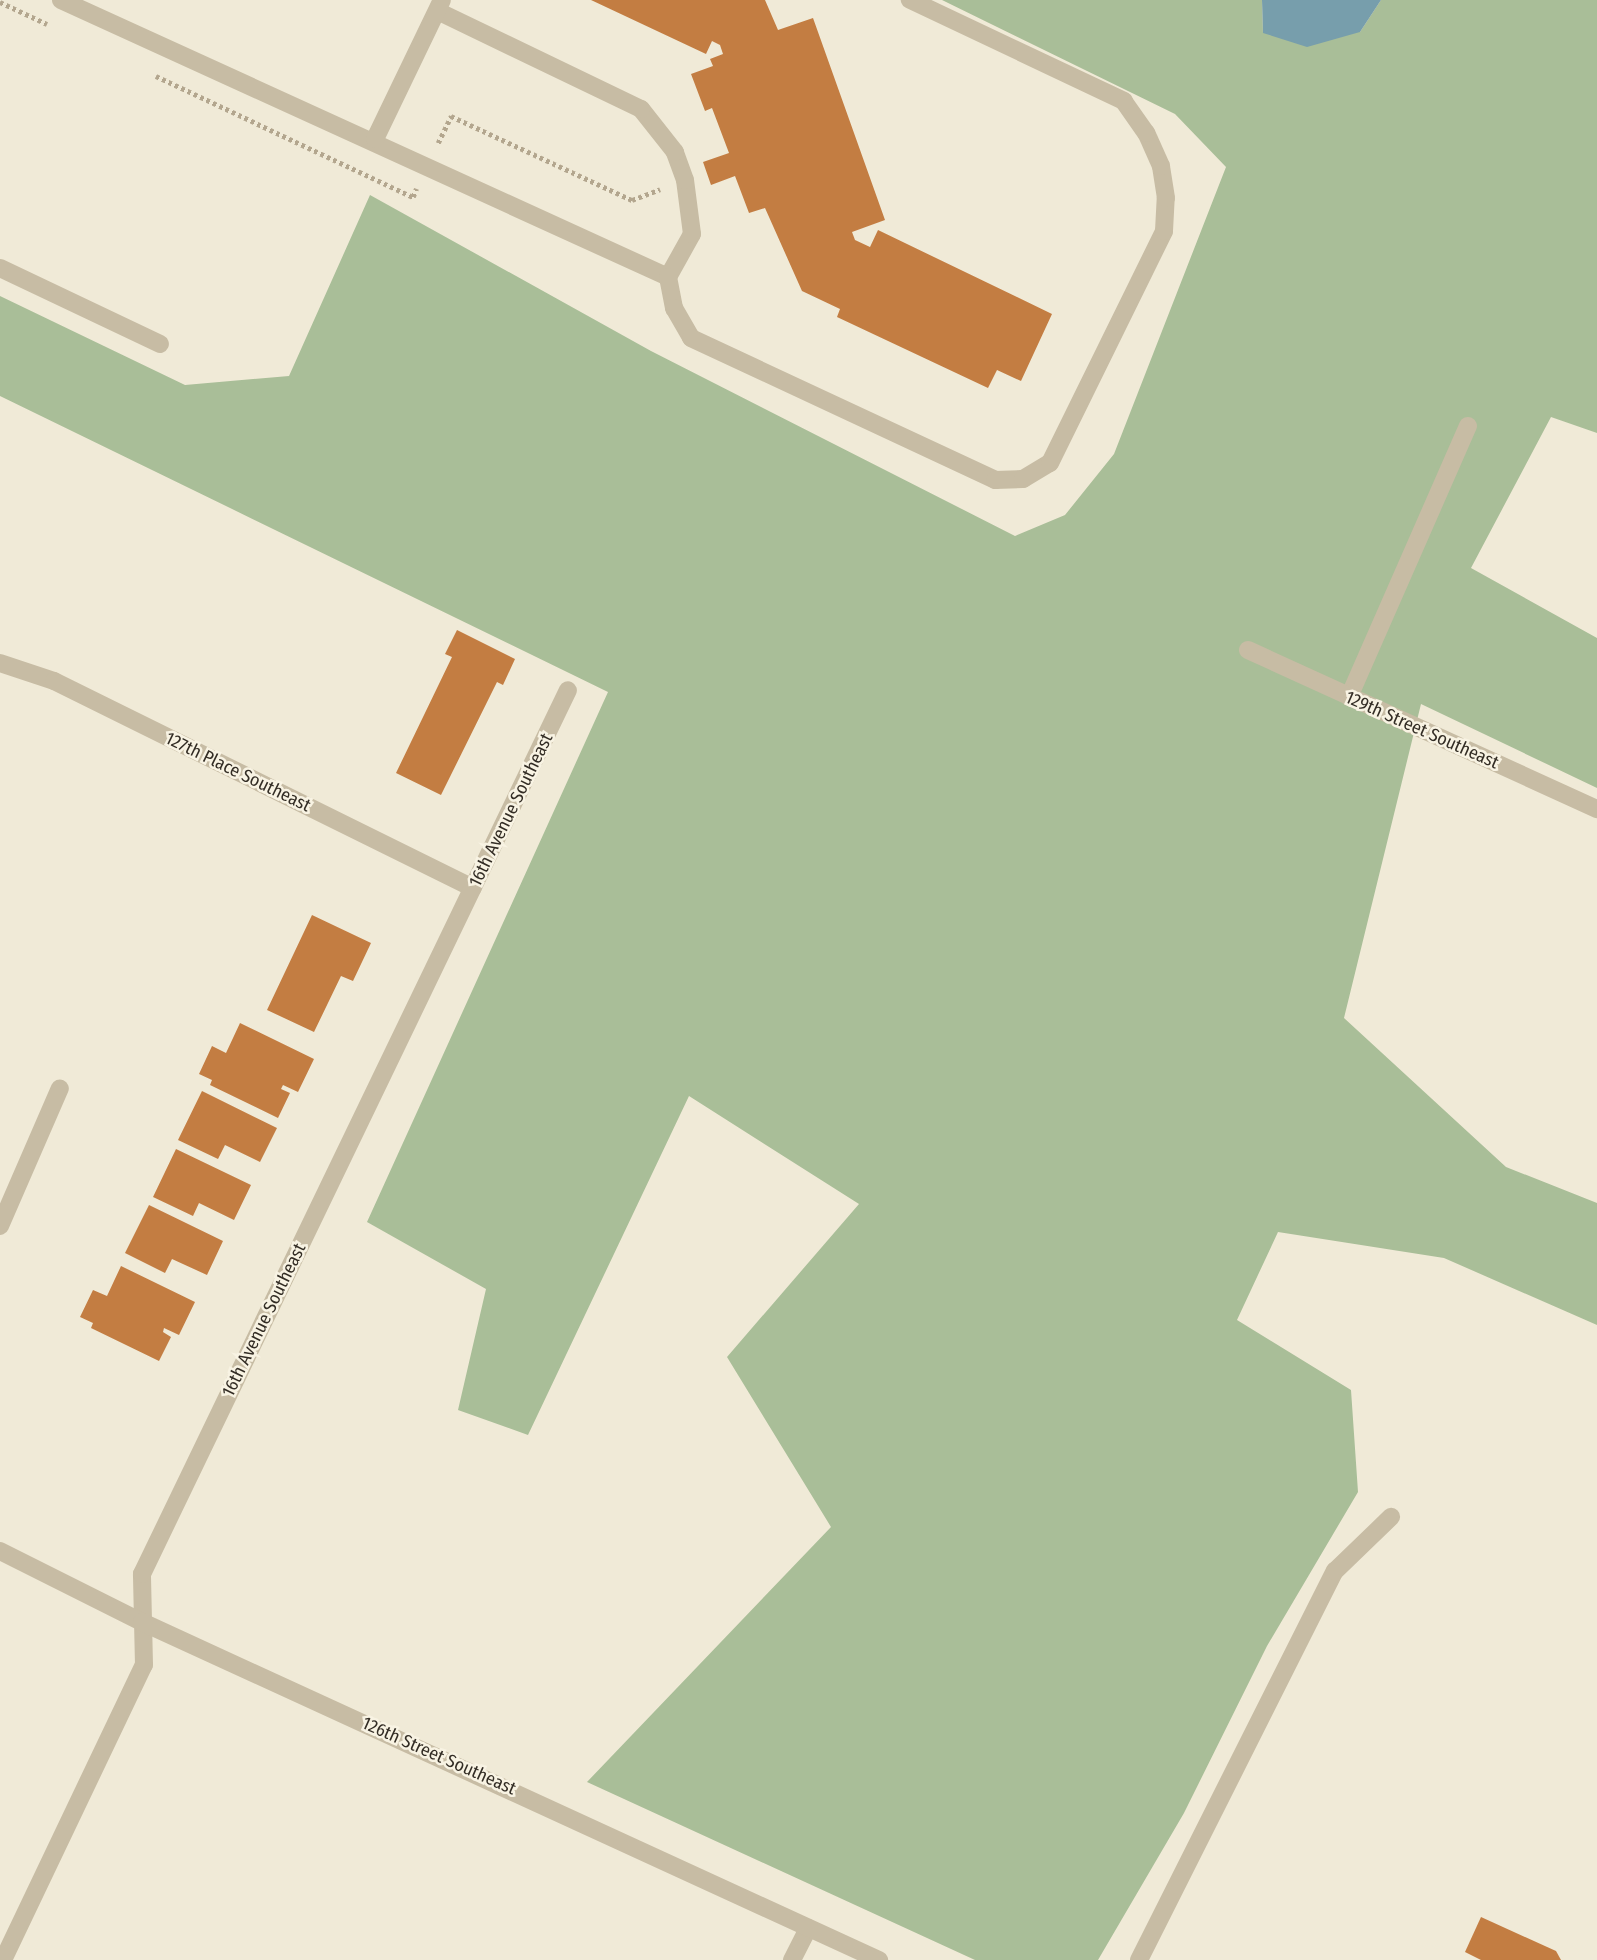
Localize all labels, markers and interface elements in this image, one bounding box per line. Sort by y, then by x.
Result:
street label: 129th Street Southeast [1342,686,1502,774]
street label: 127th Place Southeast [162,727,314,817]
street label: 16th Avenue Southeast [464,730,558,890]
street label: 16th Avenue Southeast [217,1240,311,1400]
street label: 126th Street Southeast [359,1712,519,1800]

